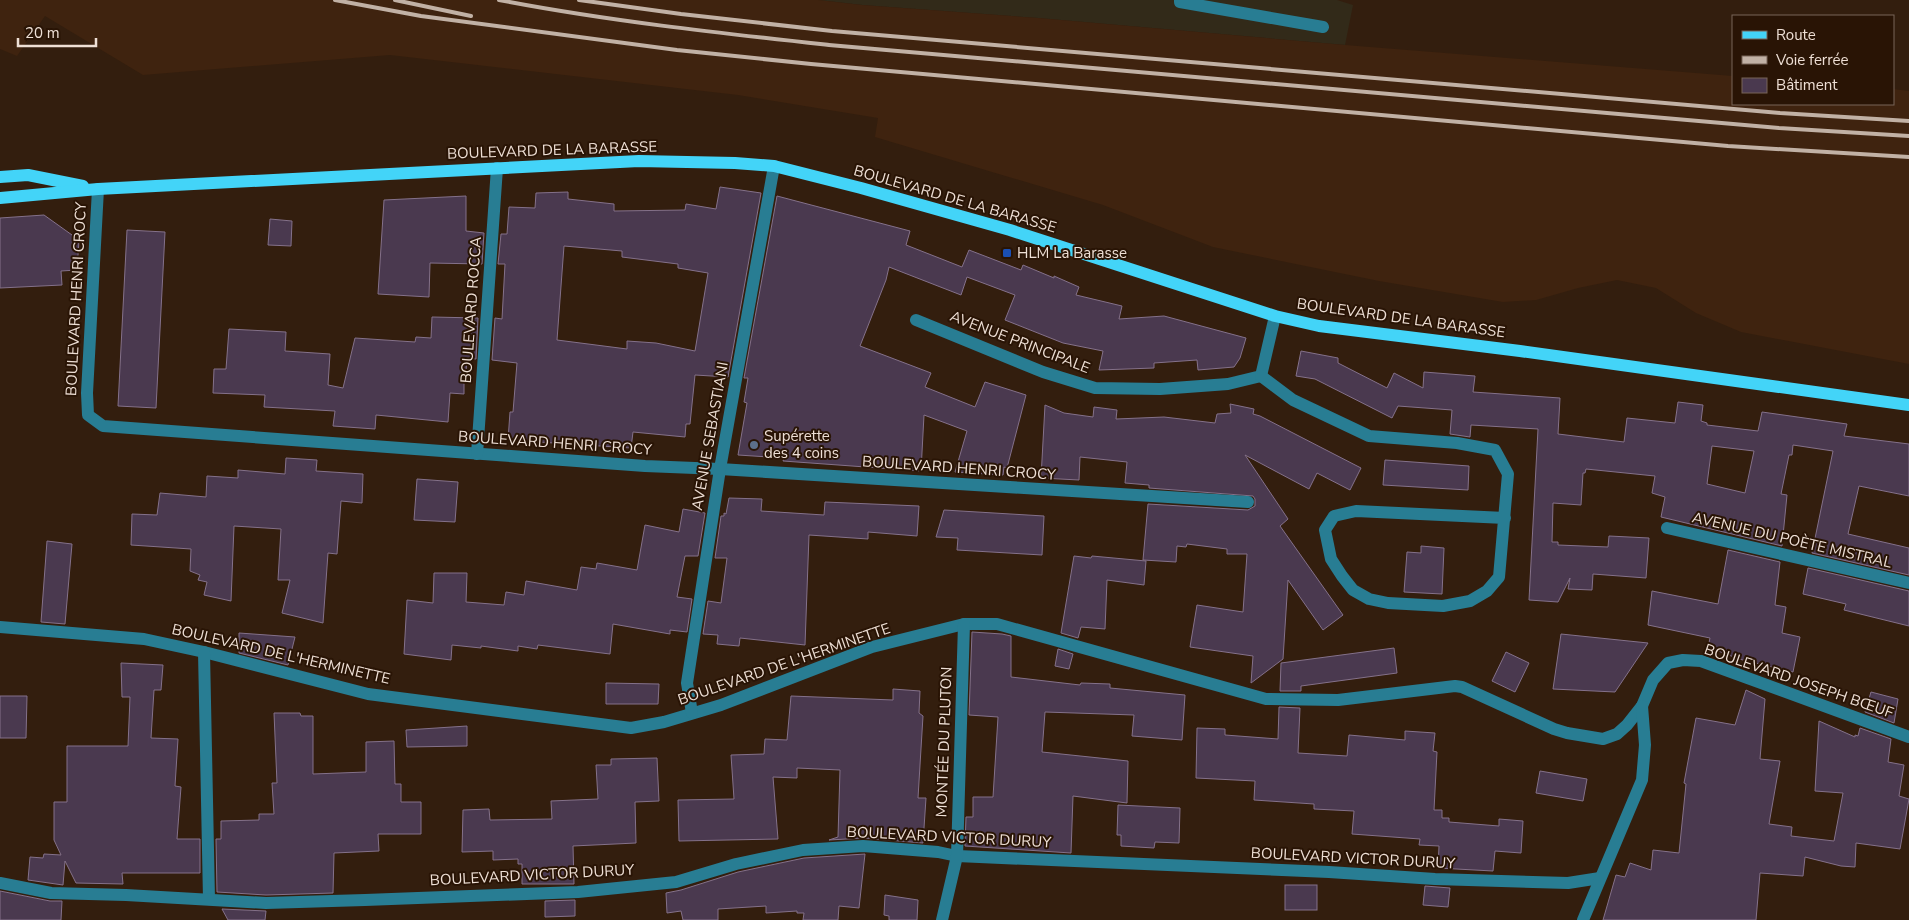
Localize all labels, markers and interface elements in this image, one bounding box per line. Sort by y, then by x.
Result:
scale bar [18,15,95,47]
legend [1732,15,1894,105]
text: 20 m [25,23,60,43]
text: Route [1776,25,1816,45]
text: Voie ferrée [1775,50,1848,70]
text: Bâtiment [1776,75,1838,95]
street label: BOULEVARD DE LA BARASSE [447,136,657,164]
street label: BOULEVARD DE LA BARASSE [851,160,1059,238]
street label: BOULEVARD HENRI CROCY [61,200,91,396]
street label: BOULEVARD ROCCA [456,236,486,384]
place label: HLM La Barasse [1017,243,1127,263]
marker: HLM La Barasse [1001,247,1013,259]
street label: BOULEVARD DE LA BARASSE [1296,293,1506,343]
street label: AVENUE PRINCIPALE [947,306,1093,378]
street label: AVENUE SEBASTIANI [687,360,733,512]
street label: BOULEVARD HENRI CROCY [457,426,654,460]
place label: Supérette des 4 coins [764,426,839,463]
marker: Supérette des 4 coins [748,439,760,451]
street label: BOULEVARD HENRI CROCY [861,451,1058,485]
street label: AVENUE DU POÈTE MISTRAL [1690,507,1894,573]
street label: BOULEVARD DE L'HERMINETTE [675,618,893,710]
street label: BOULEVARD DE L'HERMINETTE [170,619,392,689]
street label: BOULEVARD JOSEPH BŒUF [1702,639,1896,723]
street label: MONTÉE DU PLUTON [931,666,957,818]
street label: BOULEVARD VICTOR DURUY [846,822,1053,852]
street label: BOULEVARD VICTOR DURUY [1250,843,1457,873]
street label: BOULEVARD VICTOR DURUY [429,860,636,890]

